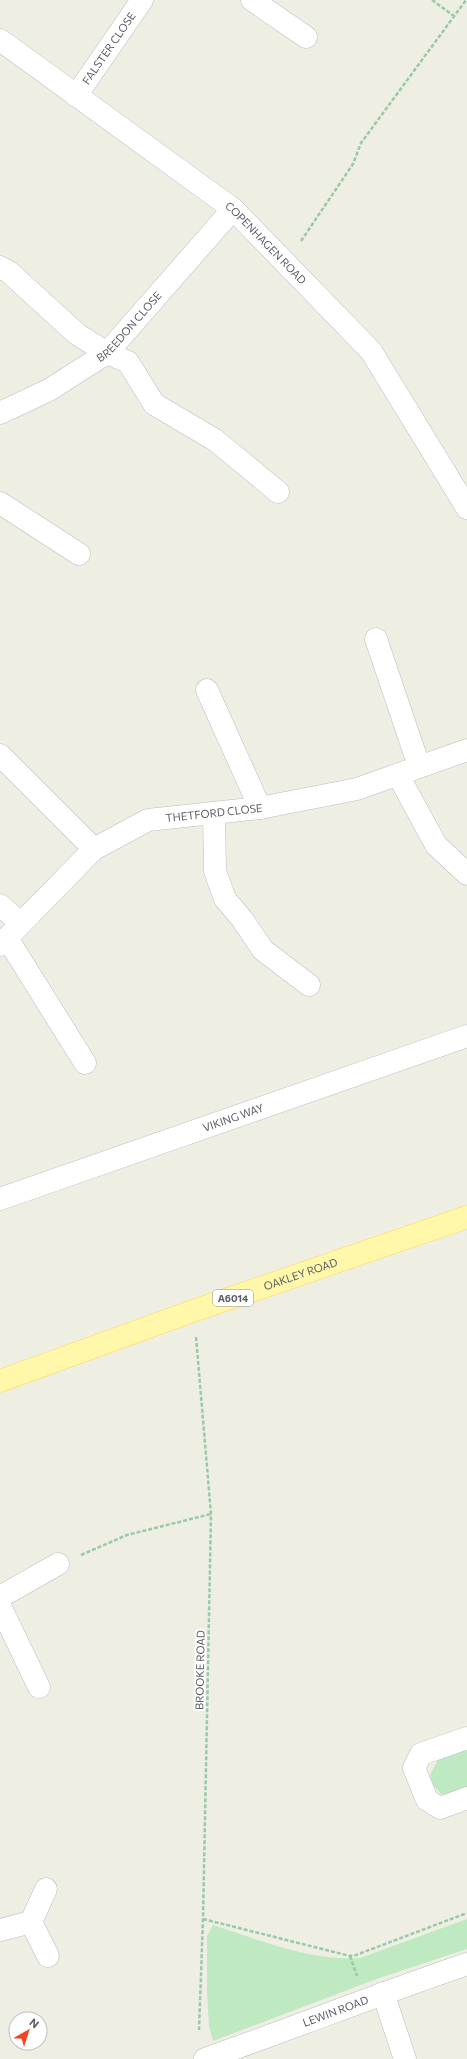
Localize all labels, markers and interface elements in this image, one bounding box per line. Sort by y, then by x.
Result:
street label: FALSTER CLOSE [79,9,138,87]
street label: COPENHAGEN ROAD [223,199,309,287]
street label: BREEDON CLOSE [94,289,164,364]
street label: THETFORD CLOSE [165,801,263,824]
street label: VIKING WAY [201,1100,265,1134]
street label: OAKLEY ROAD [262,1255,339,1292]
road number: A6014 [213,1290,253,1306]
street label: BROOKE ROAD [192,1630,207,1710]
street label: LEWIN ROAD [301,1993,370,2029]
north arrow [8,2011,48,2051]
text: N [27,2015,42,2030]

